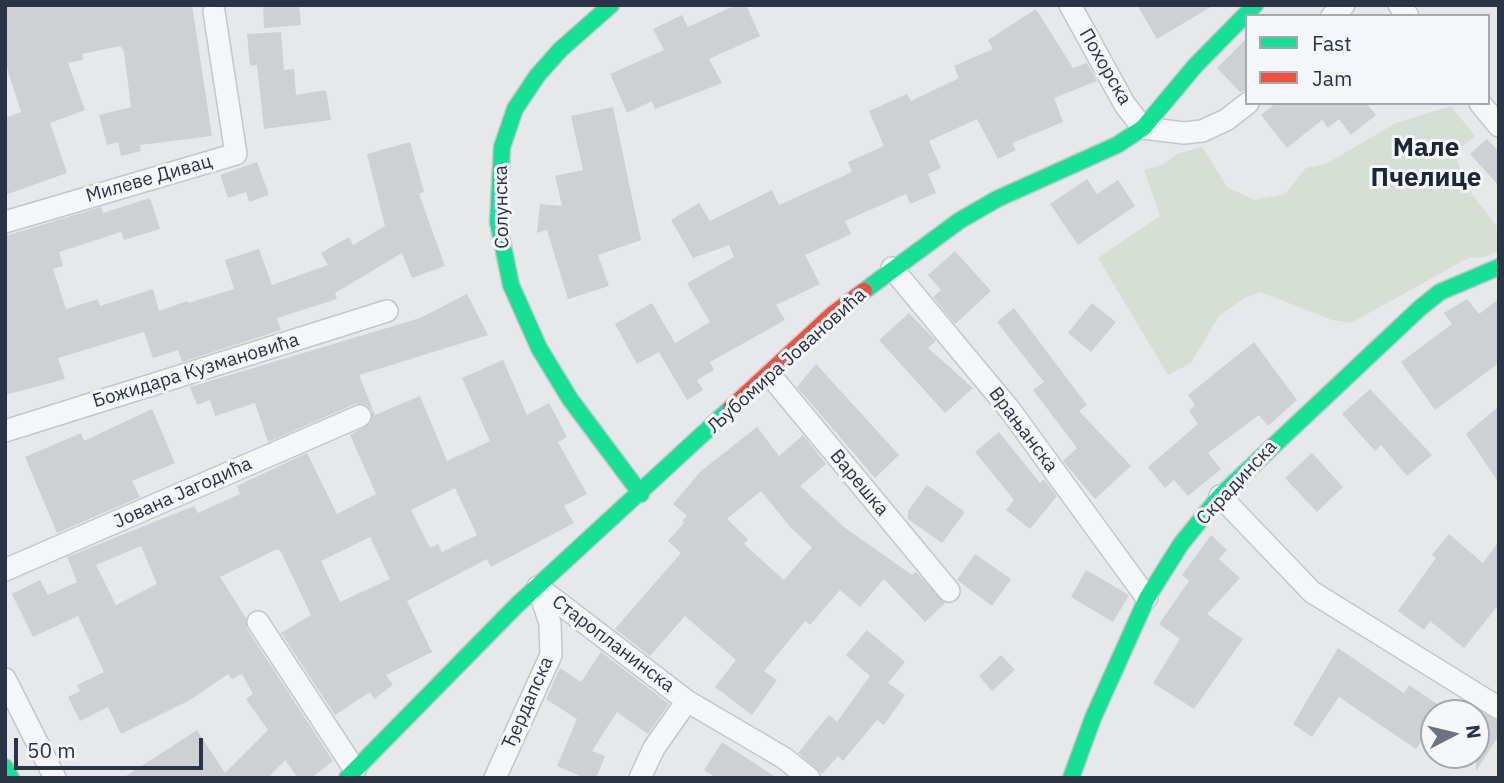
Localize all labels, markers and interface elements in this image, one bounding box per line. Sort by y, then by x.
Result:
legend [1245,14,1490,105]
street label: Похорска [1074,25,1136,109]
text: Fast [1312,29,1352,57]
text: Jam [1312,64,1352,92]
district label: Мале Пчелице [1371,132,1481,194]
street label: Милеве Дивац [83,150,215,208]
street label: Солунска [490,165,514,249]
street label: Љубомира Јовановића [703,284,871,438]
street label: Божидара Кузмановића [90,329,302,413]
street label: Врањанска [984,383,1062,477]
street label: Скрадинска [1192,436,1282,530]
street label: Варешка [825,445,893,521]
street label: Јована Јагодића [110,452,256,534]
street label: Старопланинска [547,590,679,698]
street label: Ђердапска [498,653,558,753]
north arrow [1420,699,1490,769]
text: N [1461,723,1487,740]
scale bar [18,724,206,768]
text: 50 m [27,736,76,764]

